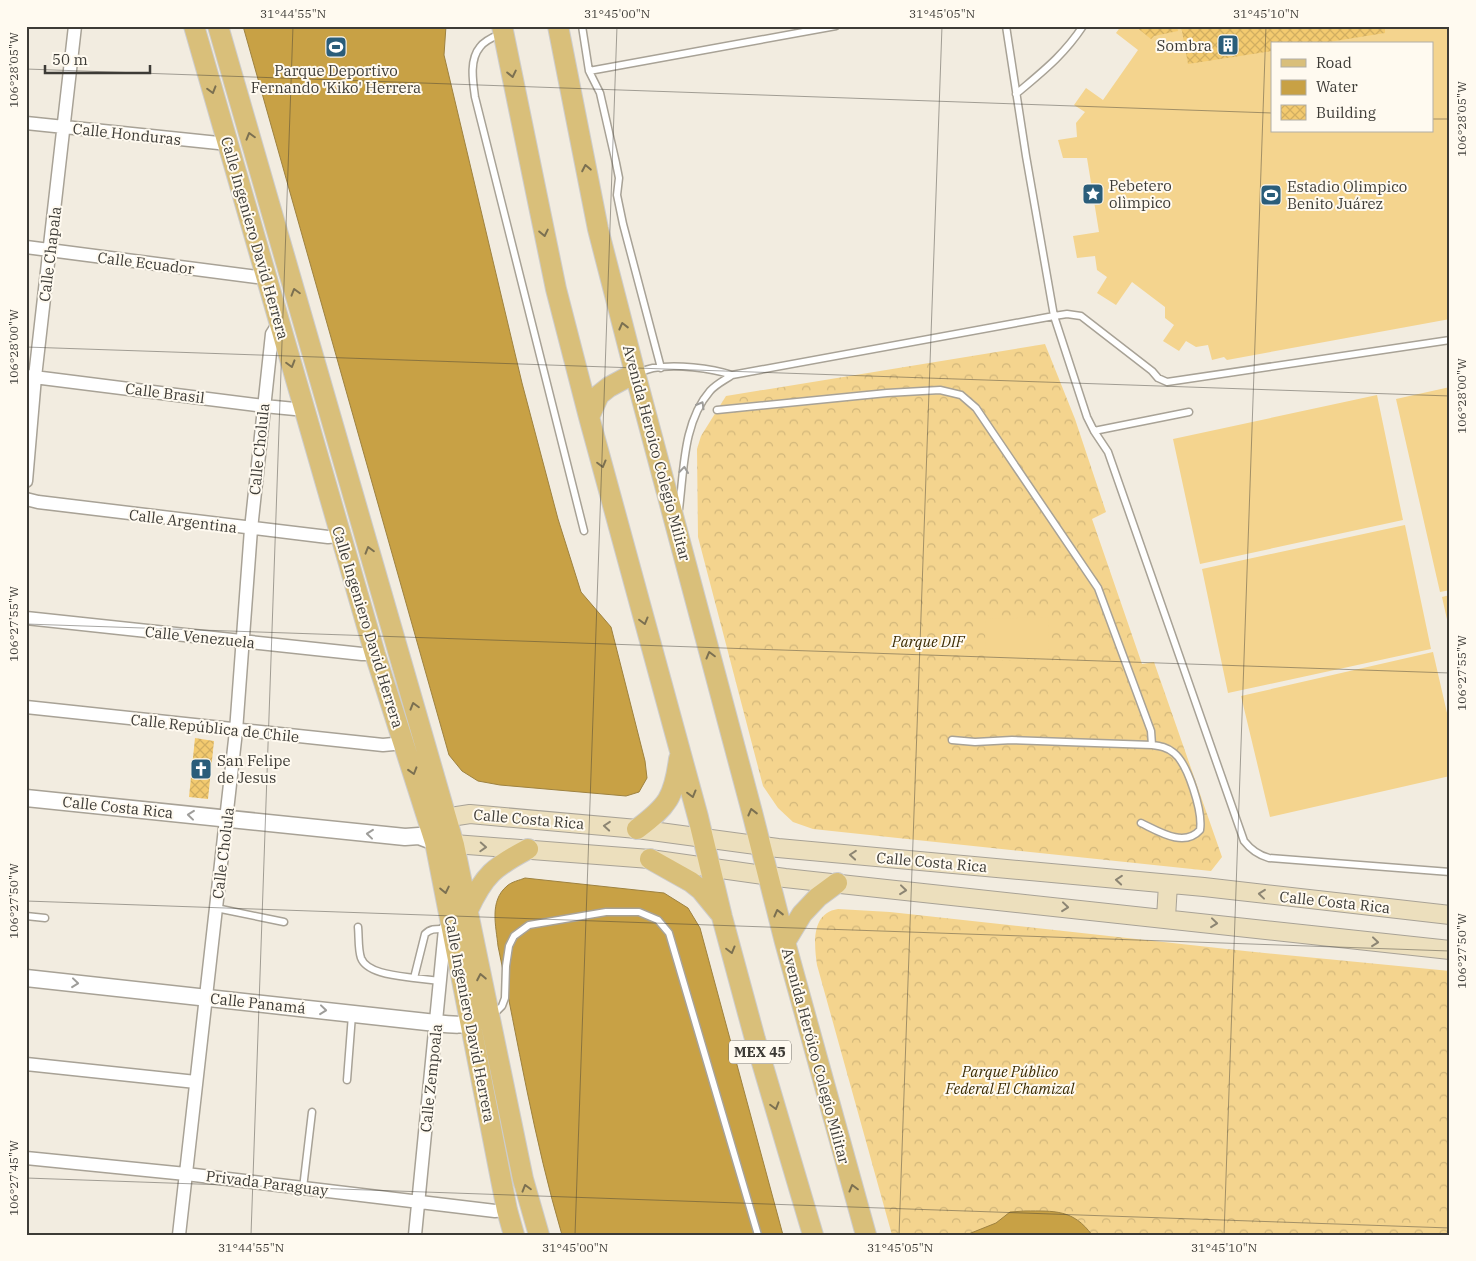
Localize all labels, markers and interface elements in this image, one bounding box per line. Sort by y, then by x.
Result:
text: 31°44'55"N [260,6,326,21]
text: 31°45'00"N [584,6,650,21]
text: 31°45'05"N [909,6,975,21]
text: 31°45'10"N [1233,6,1299,21]
text: 106°28'05"W [6,32,21,108]
building icon: Sombra [1216,33,1240,57]
sports icon: Parque Deportivo Fernando 'Kiko' Herrera [324,35,348,59]
place label: Sombra [1157,36,1212,55]
scale bar [45,42,150,74]
legend [1271,42,1434,132]
text: 50 m [52,50,88,69]
text: Road [1316,53,1352,72]
place label: Parque Deportivo Fernando 'Kiko' Herrera [251,61,421,97]
one-way arrow [506,70,516,78]
text: Water [1316,77,1358,96]
text: 106°28'05"W [1454,81,1469,157]
one-way arrow [207,85,217,93]
text: Building [1316,103,1376,122]
street label: Calle Honduras [72,119,182,149]
one-way arrow [245,132,256,141]
street label: Calle Ingeniero David Herrera [217,134,293,342]
one-way arrow [581,163,592,172]
place label: Pebetero olìmpico [1109,176,1172,212]
place label: Estadio Olimpico Benito Juárez [1287,177,1407,213]
place icon: Pebetero olìmpico [1081,182,1105,206]
sports icon: Estadio Olimpico Benito Juárez [1259,183,1283,207]
street label: Calle Chapala [35,205,65,303]
one-way arrow [539,229,549,238]
street label: Calle Ecuador [97,248,196,278]
one-way arrow [290,289,300,297]
text: 106°28'00"W [6,309,21,385]
one-way arrow [618,322,629,331]
street label: Avenida Heroico Colegio Militar [619,343,695,563]
text: 106°28'00"W [1454,358,1469,434]
one-way arrow [285,359,296,368]
street label: Calle Brasil [124,379,206,407]
street label: Calle Cholula [245,402,273,496]
one-way arrow [694,402,704,411]
one-way arrow [596,459,606,467]
one-way arrow [678,466,689,474]
street label: Calle Argentina [128,505,238,537]
street label: Calle Ingeniero David Herrera [328,524,408,730]
one-way arrow [364,546,374,554]
text: 106°27'55"W [6,586,21,662]
one-way arrow [639,616,649,624]
street label: Calle Venezuela [144,622,256,652]
park label: Parque DIF [891,632,966,651]
text: 106°27'55"W [1454,635,1469,711]
one-way arrow [706,651,716,659]
one-way arrow [409,702,419,710]
street label: Calle República de Chile [130,710,300,746]
place label: San Felipe de Jesus [217,751,291,787]
church icon: San Felipe de Jesus [189,757,213,781]
one-way arrow [407,766,417,775]
one-way arrow [686,790,696,798]
street label: Calle Costa Rica [62,792,174,822]
street label: Calle Costa Rica [473,805,585,833]
street label: Calle Cholula [208,806,238,900]
one-way arrow [747,807,758,816]
one-way arrow [187,810,195,821]
one-way arrow [603,821,611,832]
one-way arrow [366,829,374,840]
one-way arrow [480,841,488,852]
street label: Calle Costa Rica [876,848,988,876]
one-way arrow [849,849,857,860]
text: 106°27'50"W [6,863,21,939]
one-way arrow [1115,874,1123,885]
one-way arrow [900,884,908,895]
one-way arrow [439,885,450,894]
street label: Calle Costa Rica [1279,887,1391,917]
one-way arrow [1258,889,1266,900]
one-way arrow [1061,901,1069,912]
one-way arrow [773,910,783,918]
text: 106°27'50"W [1454,913,1469,989]
street label: Calle Ingeniero David Herrera [441,914,499,1124]
one-way arrow [1210,917,1218,928]
one-way arrow [1372,936,1380,947]
one-way arrow [726,945,736,953]
street label: Avenida Heróico Colegio Militar [778,946,854,1166]
one-way arrow [476,973,487,982]
one-way arrow [71,977,79,988]
street label: Calle Panamá [209,989,307,1017]
one-way arrow [320,1004,328,1015]
street label: Calle Zempoala [416,1023,446,1133]
road number: MEX 45 [729,1040,791,1064]
park label: Parque Público Federal El Chamizal [944,1062,1075,1098]
one-way arrow [770,1102,780,1110]
text: 106°27'45"W [6,1140,21,1216]
street label: Privada Paraguay [205,1166,329,1200]
one-way arrow [848,1183,859,1192]
one-way arrow [521,1184,531,1192]
text: 31°44'55"N [218,1240,284,1255]
text: 31°45'00"N [542,1240,608,1255]
text: 31°45'05"N [867,1240,933,1255]
text: 31°45'10"N [1191,1240,1257,1255]

